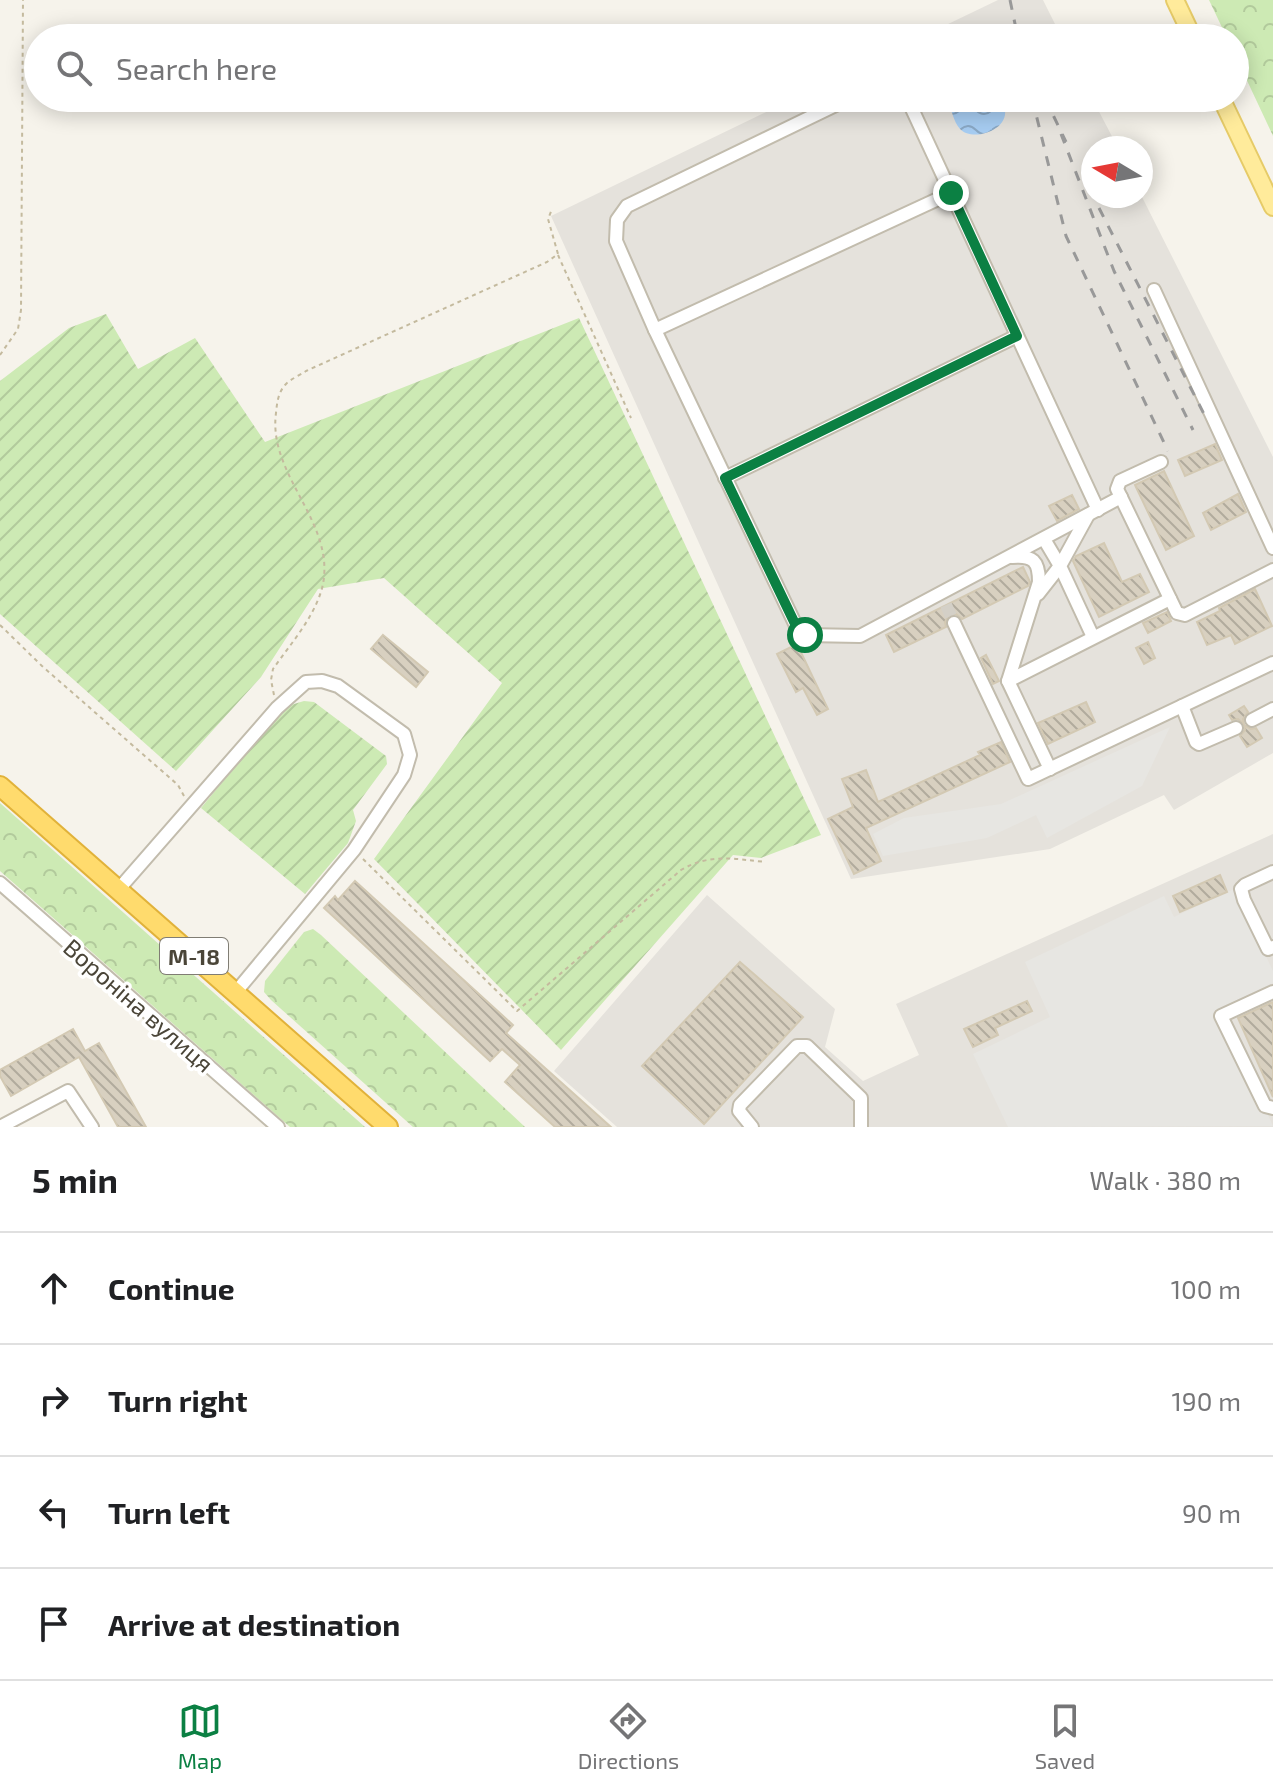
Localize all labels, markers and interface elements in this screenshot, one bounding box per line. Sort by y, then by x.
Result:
search box [24,24,1249,112]
icon: search [52,46,96,90]
text: Search here [116,50,277,86]
north arrow [1081,136,1153,208]
route end [933,175,969,211]
route start [787,617,823,653]
street label: Вороніна вулиця [58,932,220,1079]
road number: М-18 [160,938,228,974]
text: 5 min [32,1159,118,1200]
text: Walk · 380 m [1089,1164,1241,1195]
icon: ahead [32,1266,76,1310]
text: Continue [108,1270,235,1306]
text: 100 m [1171,1273,1241,1304]
icon: right [32,1378,76,1422]
text: Turn right [108,1382,248,1418]
text: 190 m [1172,1385,1241,1416]
icon: left [32,1490,76,1534]
text: Turn left [108,1494,230,1530]
text: 90 m [1182,1497,1241,1528]
icon: arrive [32,1602,76,1646]
text: Arrive at destination [108,1606,400,1642]
tab: Map [178,1699,222,1773]
tab: Directions [578,1699,679,1773]
tab: Saved [1035,1699,1095,1773]

